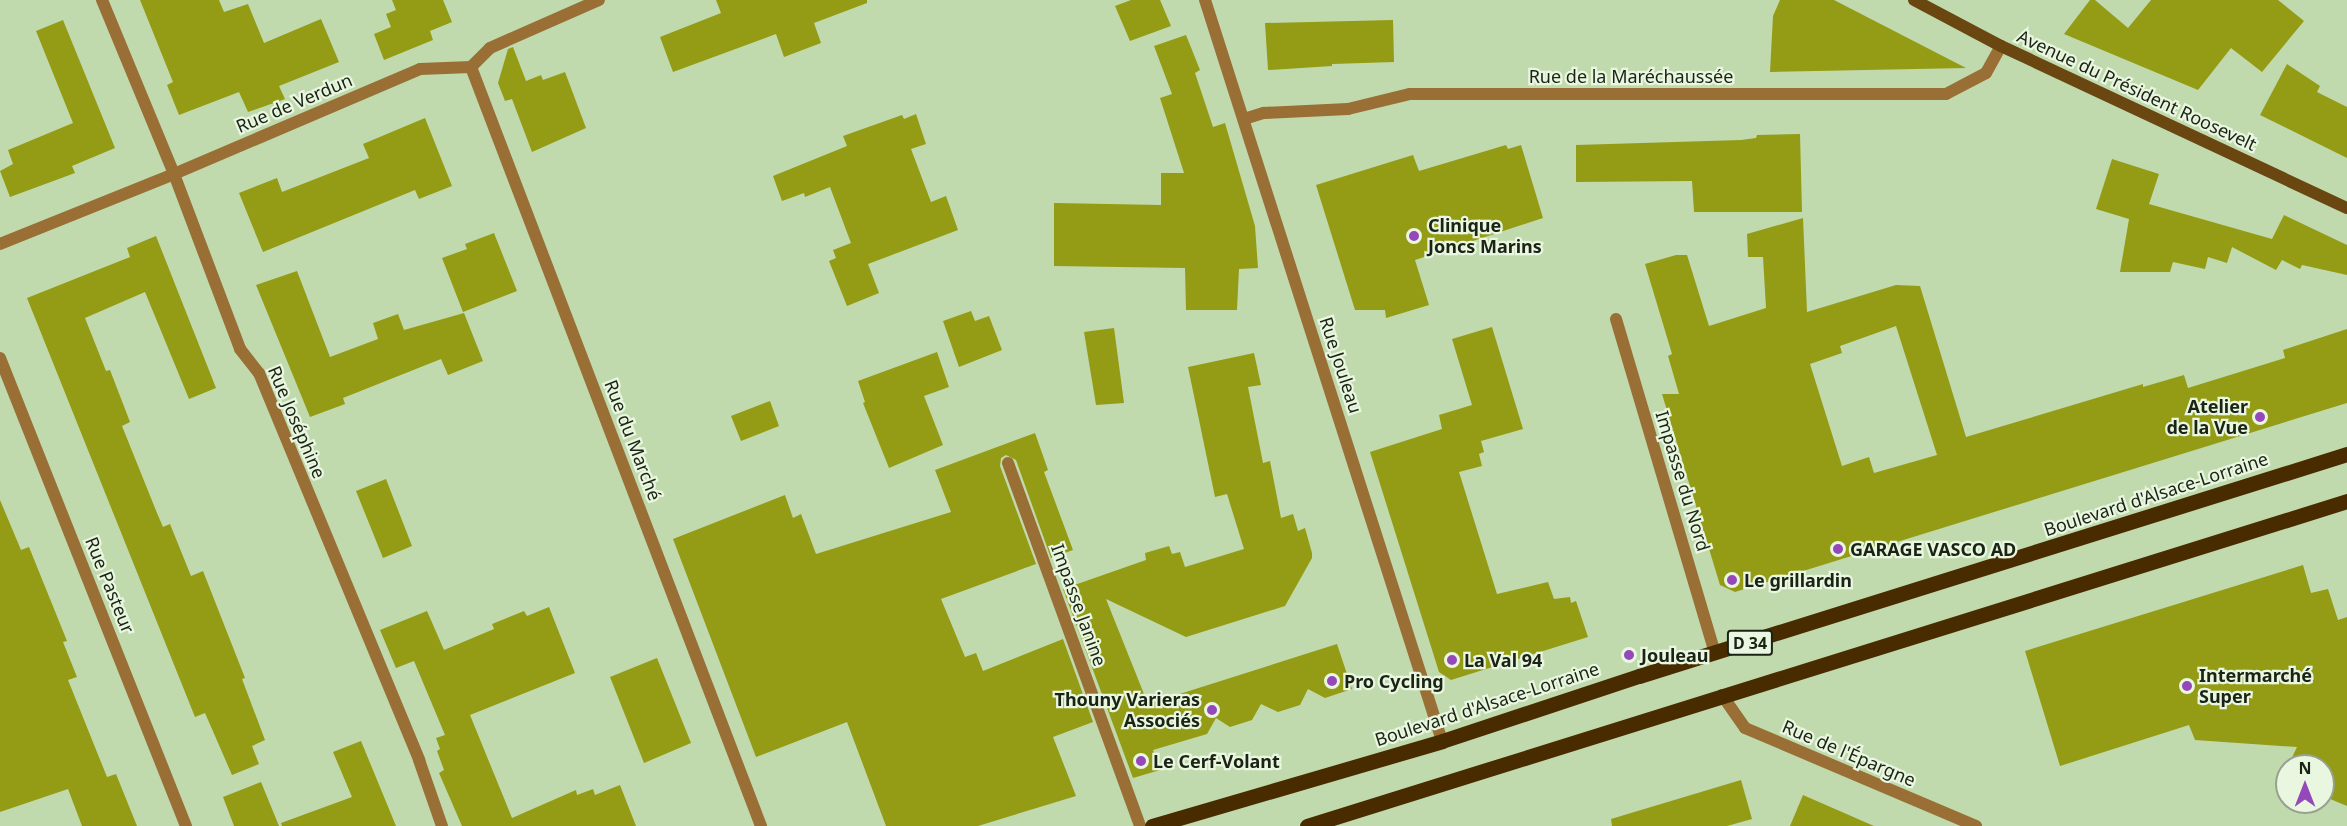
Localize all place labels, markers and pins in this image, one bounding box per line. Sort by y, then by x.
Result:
place label: Clinique Joncs Marins [1428,215,1542,258]
marker: Clinique Joncs Marins [1405,227,1423,245]
place label: Atelier de la Vue [2166,396,2248,438]
marker: Atelier de la Vue [2253,410,2267,424]
place label: GARAGE VASCO AD [1850,538,2016,560]
marker: GARAGE VASCO AD [1831,542,1845,556]
place label: Le grillardin [1744,569,1852,591]
marker: Le grillardin [1725,573,1739,587]
place label: Jouleau [1641,644,1708,666]
marker: Jouleau [1622,648,1636,662]
place label: La Val 94 [1464,649,1542,671]
marker: La Val 94 [1445,653,1459,667]
place label: Intermarché Super [2199,665,2312,708]
place label: Pro Cycling [1344,670,1444,692]
marker: Pro Cycling [1325,674,1339,688]
marker: Intermarché Super [2180,679,2194,693]
place label: Thouny Varieras Associés [1055,689,1200,732]
marker: Thouny Varieras Associés [1205,703,1219,717]
place label: Le Cerf-Volant [1153,750,1280,772]
marker: Le Cerf-Volant [1134,754,1148,768]

